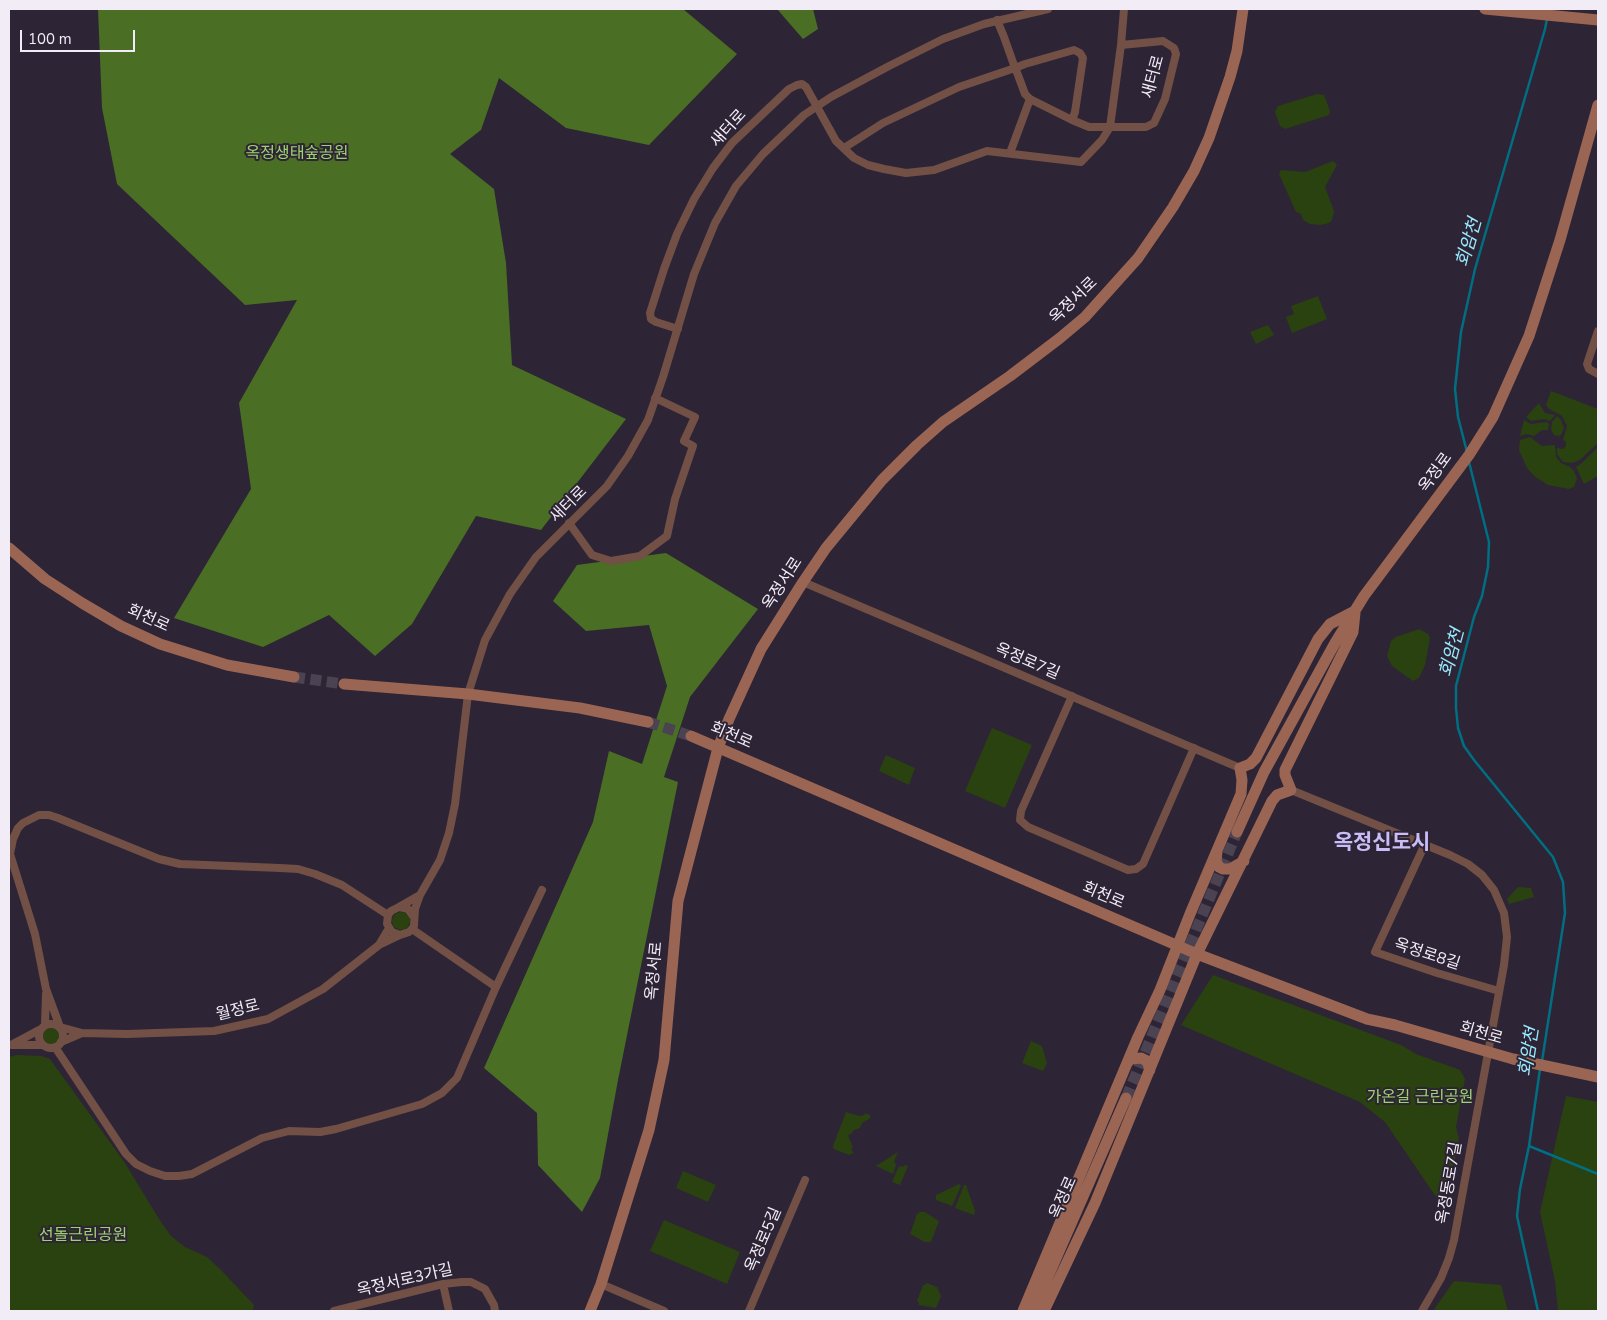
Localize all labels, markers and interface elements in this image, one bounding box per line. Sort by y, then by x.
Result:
scale bar [22,20,138,52]
text: 100 m [28,29,72,49]
street label: 새터로 [1139,53,1169,101]
street label: 새터로 [707,106,751,152]
park label: 옥정생태숲공원 [245,144,349,164]
water label: 회암천 [1453,216,1487,270]
street label: 옥정서로 [1046,274,1102,328]
street label: 옥정로 [1415,449,1457,497]
street label: 새터로 [547,483,591,527]
street label: 옥정서로 [759,554,807,614]
street label: 회천로 [124,601,172,637]
water label: 회암천 [1436,626,1470,680]
street label: 옥정로7길 [992,640,1062,684]
street label: 회천로 [707,719,755,753]
district label: 옥정신도시 [1334,831,1430,857]
street label: 회천로 [1079,879,1127,913]
street label: 옥정로8길 [1391,935,1463,975]
street label: 옥정서로 [643,941,667,1001]
street label: 월정로 [214,996,262,1026]
street label: 회천로 [1457,1019,1505,1049]
water label: 회암천 [1515,1026,1545,1078]
park label: 가온길 근린공원 [1366,1088,1474,1108]
street label: 옥정동로7길 [1433,1140,1467,1226]
street label: 옥정로 [1046,1174,1082,1222]
street label: 옥정로5길 [742,1205,786,1275]
park label: 선돌근린공원 [39,1226,127,1246]
street label: 옥정서로3가길 [355,1261,455,1301]

